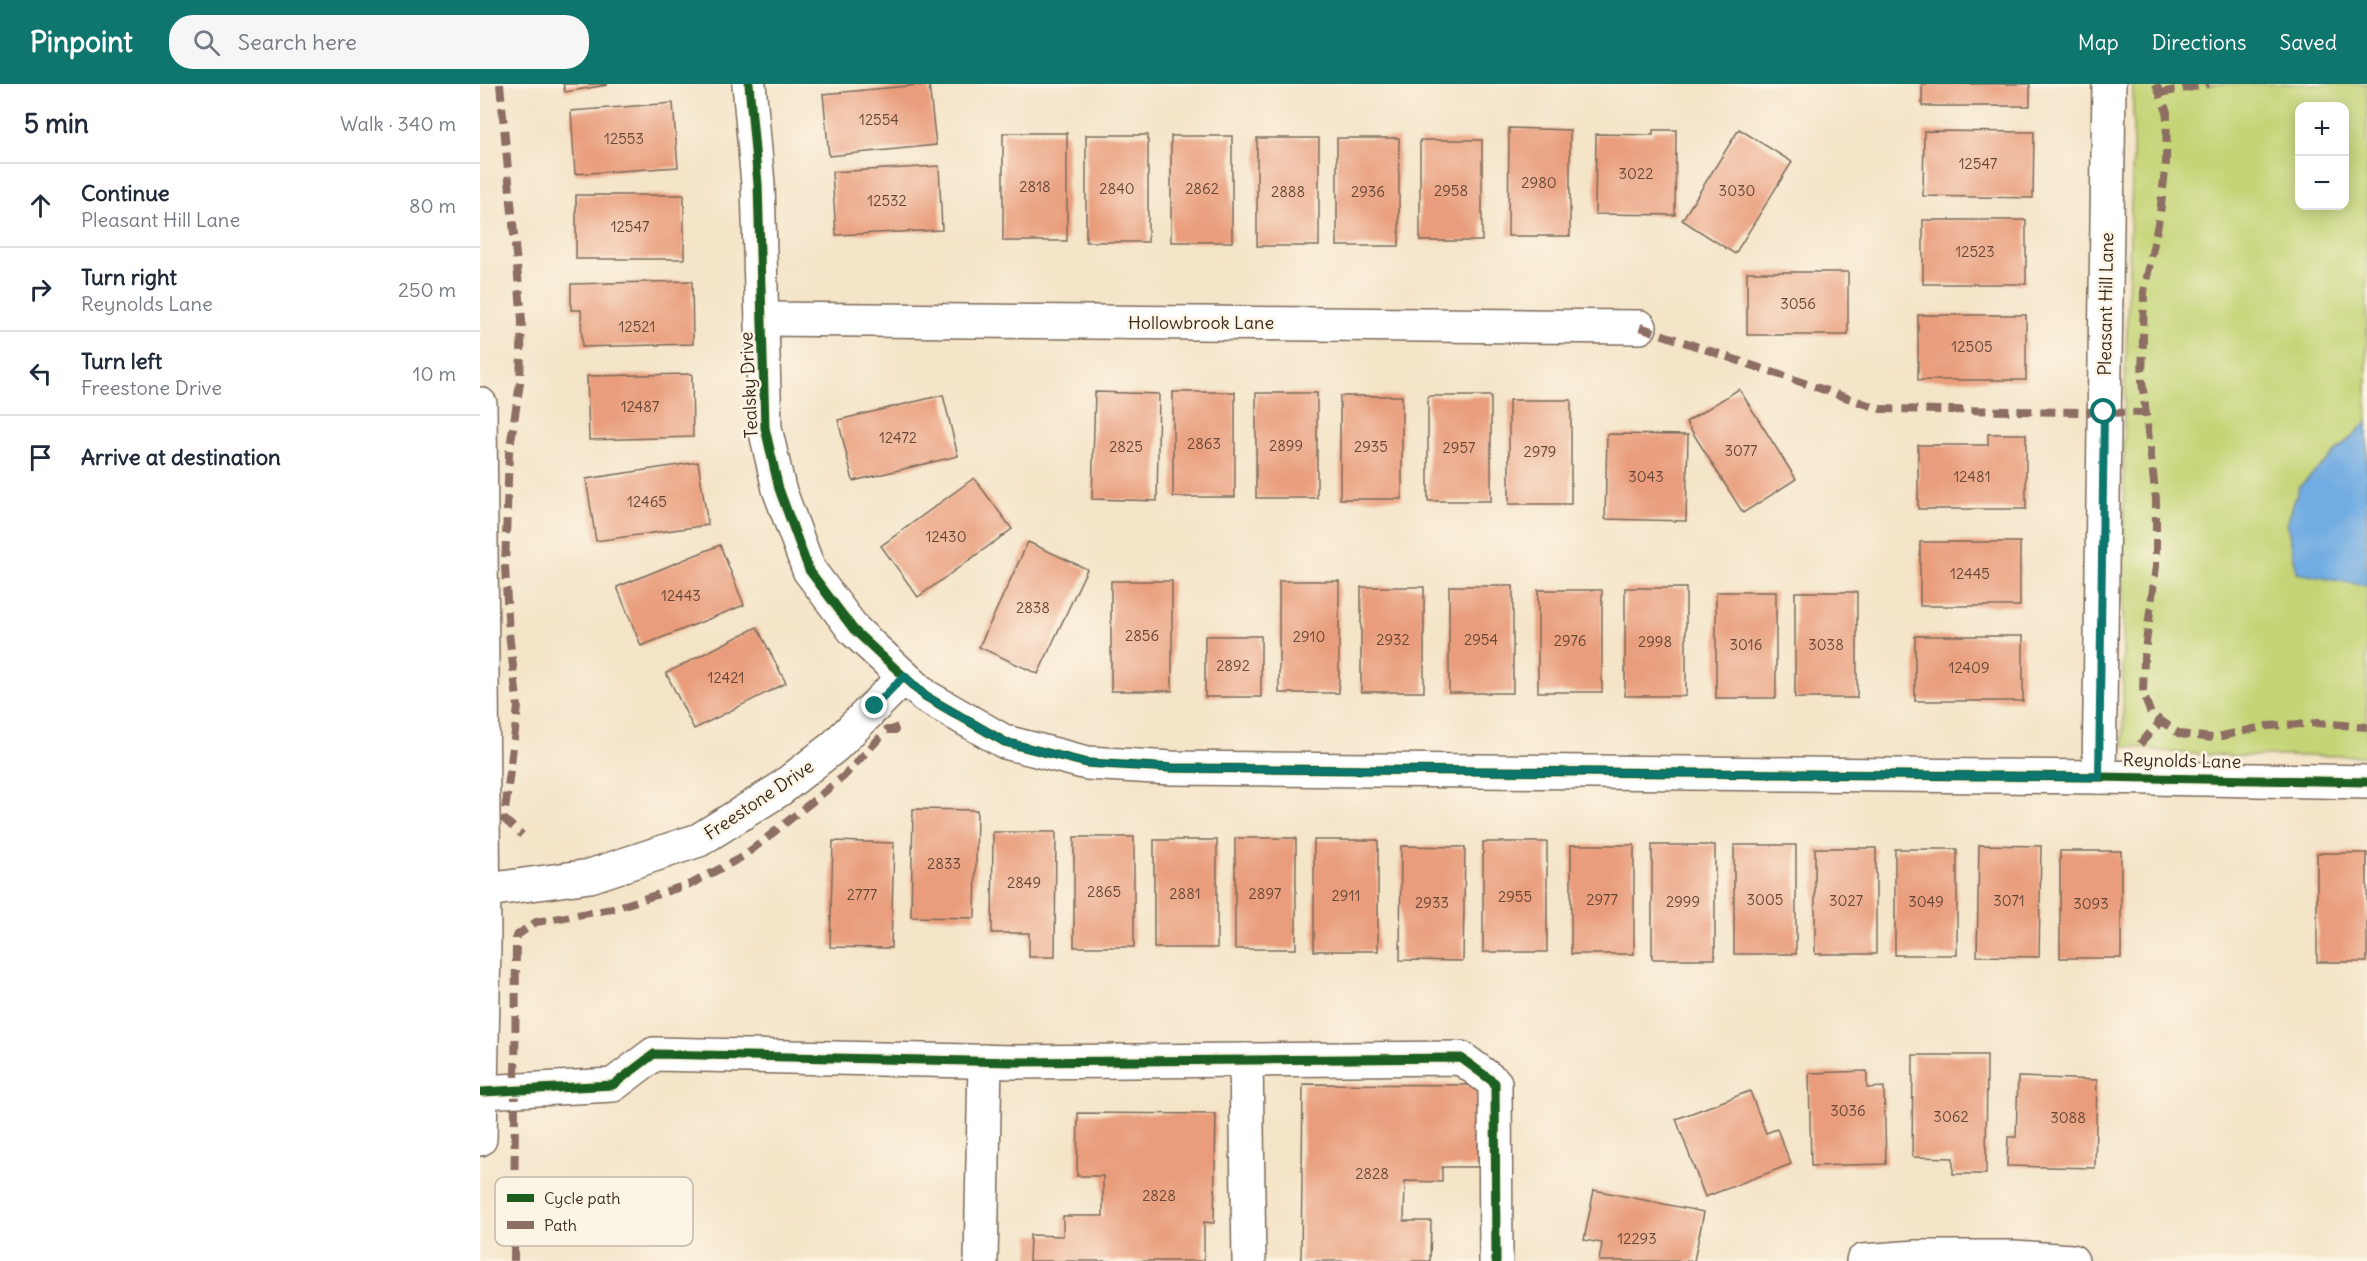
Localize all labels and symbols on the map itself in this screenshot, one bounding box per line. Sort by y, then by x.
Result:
house number: 12554 [859,110,899,129]
house number: 12553 [604,129,644,148]
house number: 12547 [1959,154,1997,173]
house number: 3022 [1619,164,1653,183]
house number: 2980 [1521,173,1557,192]
house number: 2818 [1019,177,1051,196]
house number: 2840 [1099,179,1135,198]
house number: 2862 [1185,179,1219,198]
house number: 2958 [1434,181,1468,200]
house number: 3030 [1719,181,1755,200]
house number: 2888 [1271,182,1305,201]
house number: 2936 [1351,182,1385,201]
house number: 12532 [867,191,907,210]
house number: 12547 [611,217,649,236]
street label: Pleasant Hill Lane [2093,232,2118,376]
house number: 12523 [1955,242,1995,261]
house number: 3056 [1780,294,1816,313]
street label: Hollowbrook Lane [1128,311,1274,334]
house number: 12521 [619,317,655,336]
street label: Tealsky Drive [734,331,763,439]
house number: 12505 [1951,337,1993,356]
house number: 12487 [621,397,659,416]
route start [2090,398,2116,424]
house number: 12472 [879,428,917,447]
house number: 2863 [1187,434,1221,453]
house number: 2899 [1269,436,1303,455]
house number: 2825 [1109,437,1143,456]
house number: 2935 [1354,437,1388,456]
house number: 2957 [1443,438,1475,457]
house number: 3077 [1725,441,1757,460]
house number: 2979 [1524,442,1556,461]
house number: 3043 [1628,467,1664,486]
house number: 12481 [1953,467,1991,486]
house number: 12465 [627,492,667,511]
house number: 12430 [926,527,967,546]
house number: 12445 [1950,564,1990,583]
house number: 12443 [661,586,701,605]
house number: 2838 [1016,598,1050,617]
house number: 2856 [1125,626,1159,645]
house number: 2910 [1293,627,1325,646]
house number: 2932 [1376,630,1410,649]
house number: 2954 [1464,630,1498,649]
house number: 2976 [1554,631,1586,650]
house number: 2998 [1638,632,1672,651]
house number: 3016 [1729,635,1763,654]
house number: 3038 [1808,635,1844,654]
house number: 2892 [1216,656,1250,675]
house number: 12409 [1948,658,1990,677]
house number: 12421 [708,668,744,687]
route end [861,692,887,718]
street label: Reynolds Lane [2122,748,2242,773]
street label: Freestone Drive [700,755,818,845]
house number: 2833 [927,854,961,873]
house number: 2849 [1007,873,1041,892]
house number: 2865 [1087,882,1121,901]
house number: 2881 [1169,884,1201,903]
house number: 2897 [1249,884,1281,903]
house number: 2777 [847,885,877,904]
house number: 2911 [1332,886,1360,905]
house number: 2955 [1498,887,1532,906]
house number: 2977 [1586,890,1618,909]
house number: 3005 [1747,890,1783,909]
house number: 3027 [1829,891,1863,910]
house number: 3071 [1993,891,2025,910]
house number: 2999 [1666,892,1700,911]
house number: 3049 [1908,892,1944,911]
house number: 2933 [1415,893,1449,912]
house number: 3093 [2073,894,2109,913]
house number: 3036 [1830,1101,1866,1120]
house number: 3062 [1933,1107,1969,1126]
house number: 3088 [2050,1108,2086,1127]
house number: 2828 [1355,1164,1389,1183]
legend [495,1177,693,1246]
house number: 2828 [1142,1186,1176,1205]
text: Cycle path [544,1188,620,1208]
text: Path [544,1215,577,1235]
house number: 12293 [1617,1229,1657,1248]

